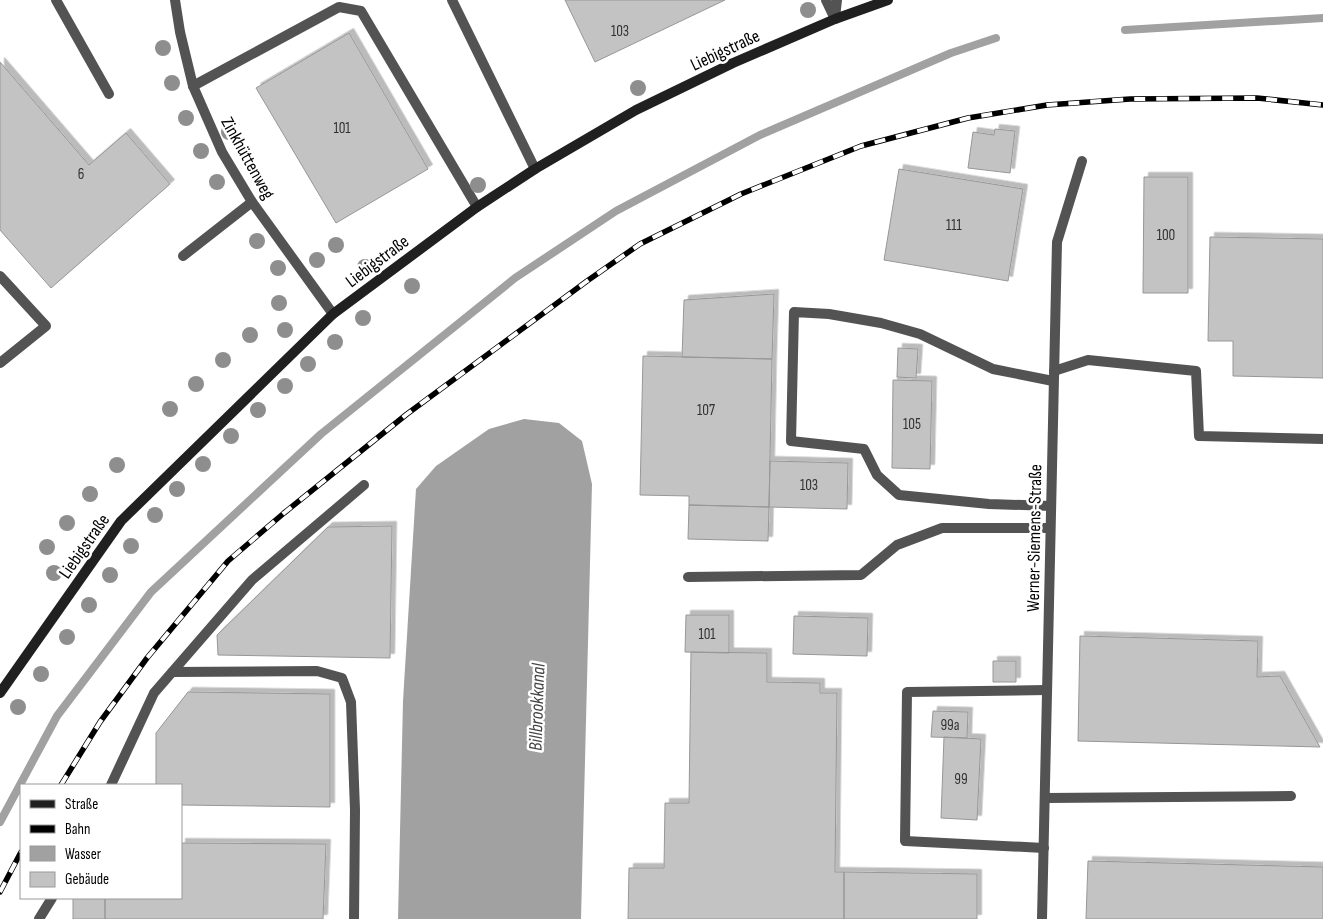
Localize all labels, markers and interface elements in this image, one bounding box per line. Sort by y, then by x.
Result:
house number: 103 [611,22,629,41]
street label: Liebigstraße [687,25,763,76]
street label: Zinkhüttenweg [216,113,279,203]
house number: 101 [333,119,351,138]
house number: 6 [78,165,84,184]
house number: 111 [946,216,963,235]
house number: 100 [1157,226,1175,245]
street label: Liebigstraße [342,231,413,292]
house number: 107 [697,401,715,420]
house number: 105 [903,415,921,434]
street label: Werner-Siemens-Straße [1023,464,1046,612]
house number: 103 [800,476,818,495]
street label: Liebigstraße [55,510,114,583]
house number: 101 [698,625,716,644]
water label: Billbrookkanal [524,662,551,751]
house number: 99a [940,716,960,735]
house number: 99 [954,770,968,789]
legend [20,784,182,899]
text: Straße [65,795,98,814]
text: Bahn [65,820,90,839]
text: Wasser [65,845,102,864]
text: Gebäude [65,870,109,889]

